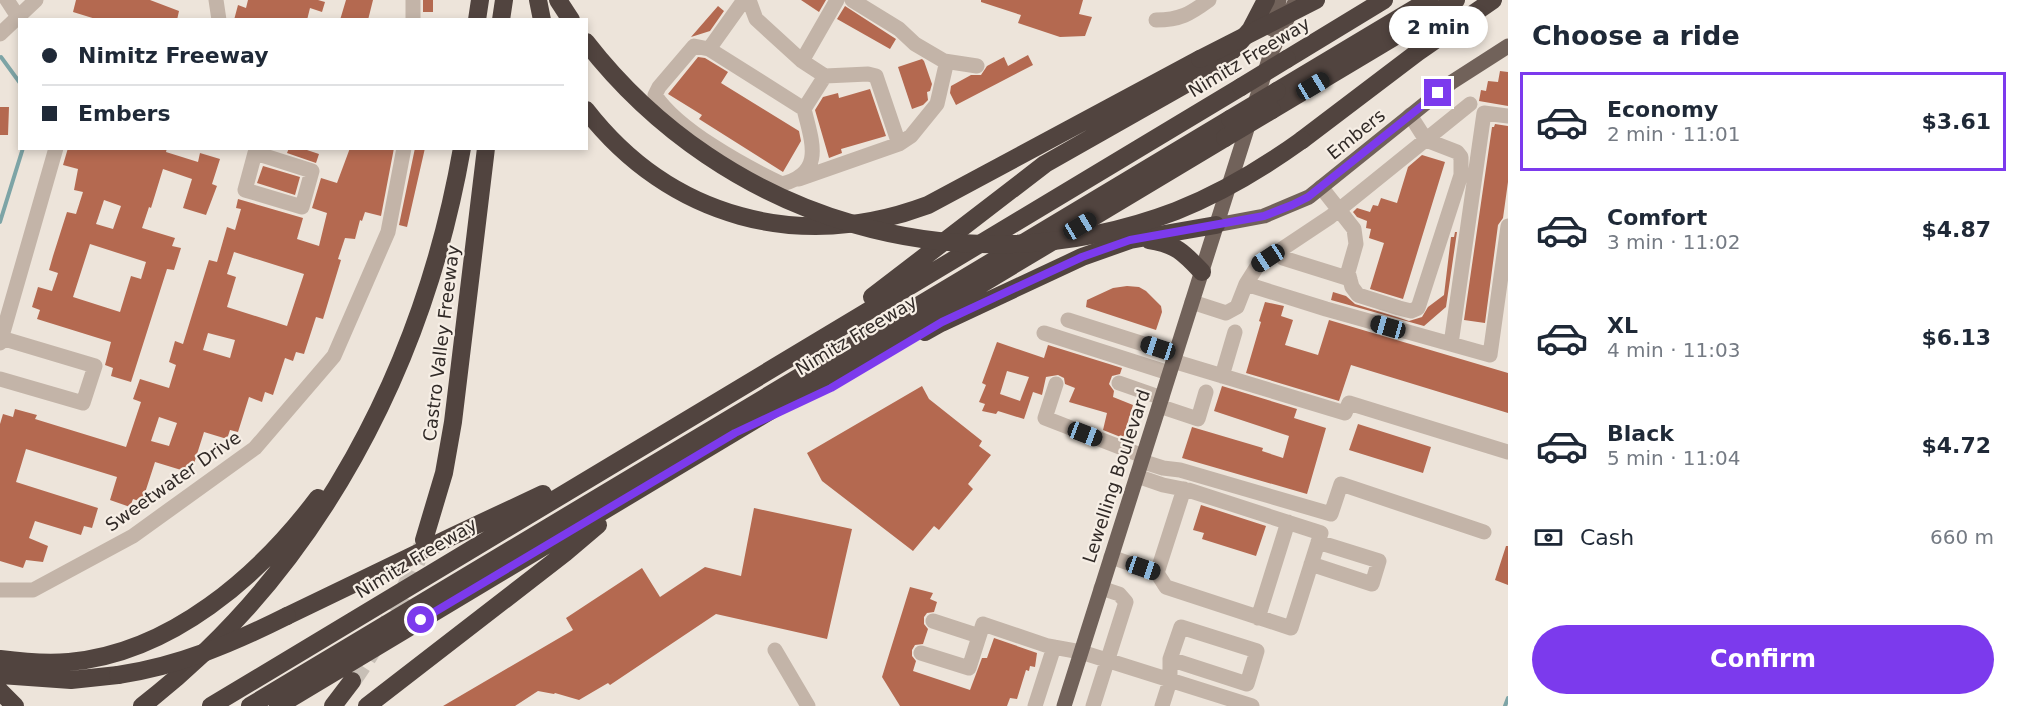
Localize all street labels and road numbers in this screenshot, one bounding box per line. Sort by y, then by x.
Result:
street label: Nimitz Freeway [1185,12,1314,101]
street label: Embers [1323,104,1389,164]
street label: Castro Valley Freeway [419,243,464,442]
street label: Nimitz Freeway [792,290,921,379]
street label: Lewelling Boulevard [1078,387,1154,565]
street label: Sweetwater Drive [101,426,245,536]
street label: Nimitz Freeway [352,513,481,602]

